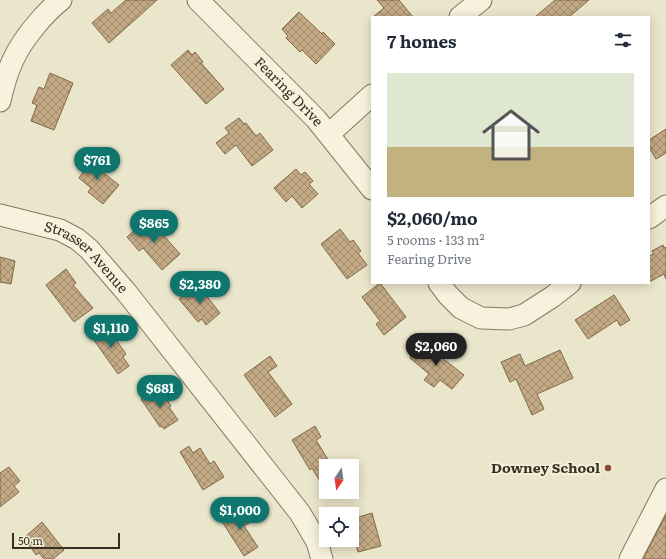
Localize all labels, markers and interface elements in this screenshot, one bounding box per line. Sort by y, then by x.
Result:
text: 7 homes [387,28,457,53]
icon: filters [612,29,634,51]
street label: Fearing Drive [250,52,329,130]
icon: home [475,99,547,171]
pin: $761 [73,147,121,181]
text: $761 [83,150,111,169]
text: $2,060/mo [387,205,478,230]
pin: $865 [130,210,178,244]
text: $865 [139,213,169,232]
street label: Strasser Avenue [42,215,133,297]
text: 5 rooms · 133 m² [387,230,485,249]
text: Fearing Drive [387,249,471,268]
pin: $2,380 [167,271,233,305]
text: $2,380 [179,274,221,293]
pin: $1,110 [78,315,144,349]
text: $1,110 [93,318,129,337]
pin: $2,060 [403,333,469,367]
text: $2,060 [415,336,457,355]
pin: $681 [136,375,184,409]
text: $681 [146,378,174,397]
place label: Downey School [491,457,600,477]
north arrow [319,459,359,499]
map controls [319,459,359,547]
marker: Downey School [603,463,613,473]
pin: $1,000 [207,497,273,531]
text: $1,000 [219,500,261,519]
button: locate [319,507,359,547]
scale bar [12,531,120,550]
text: 50 m [18,532,43,548]

